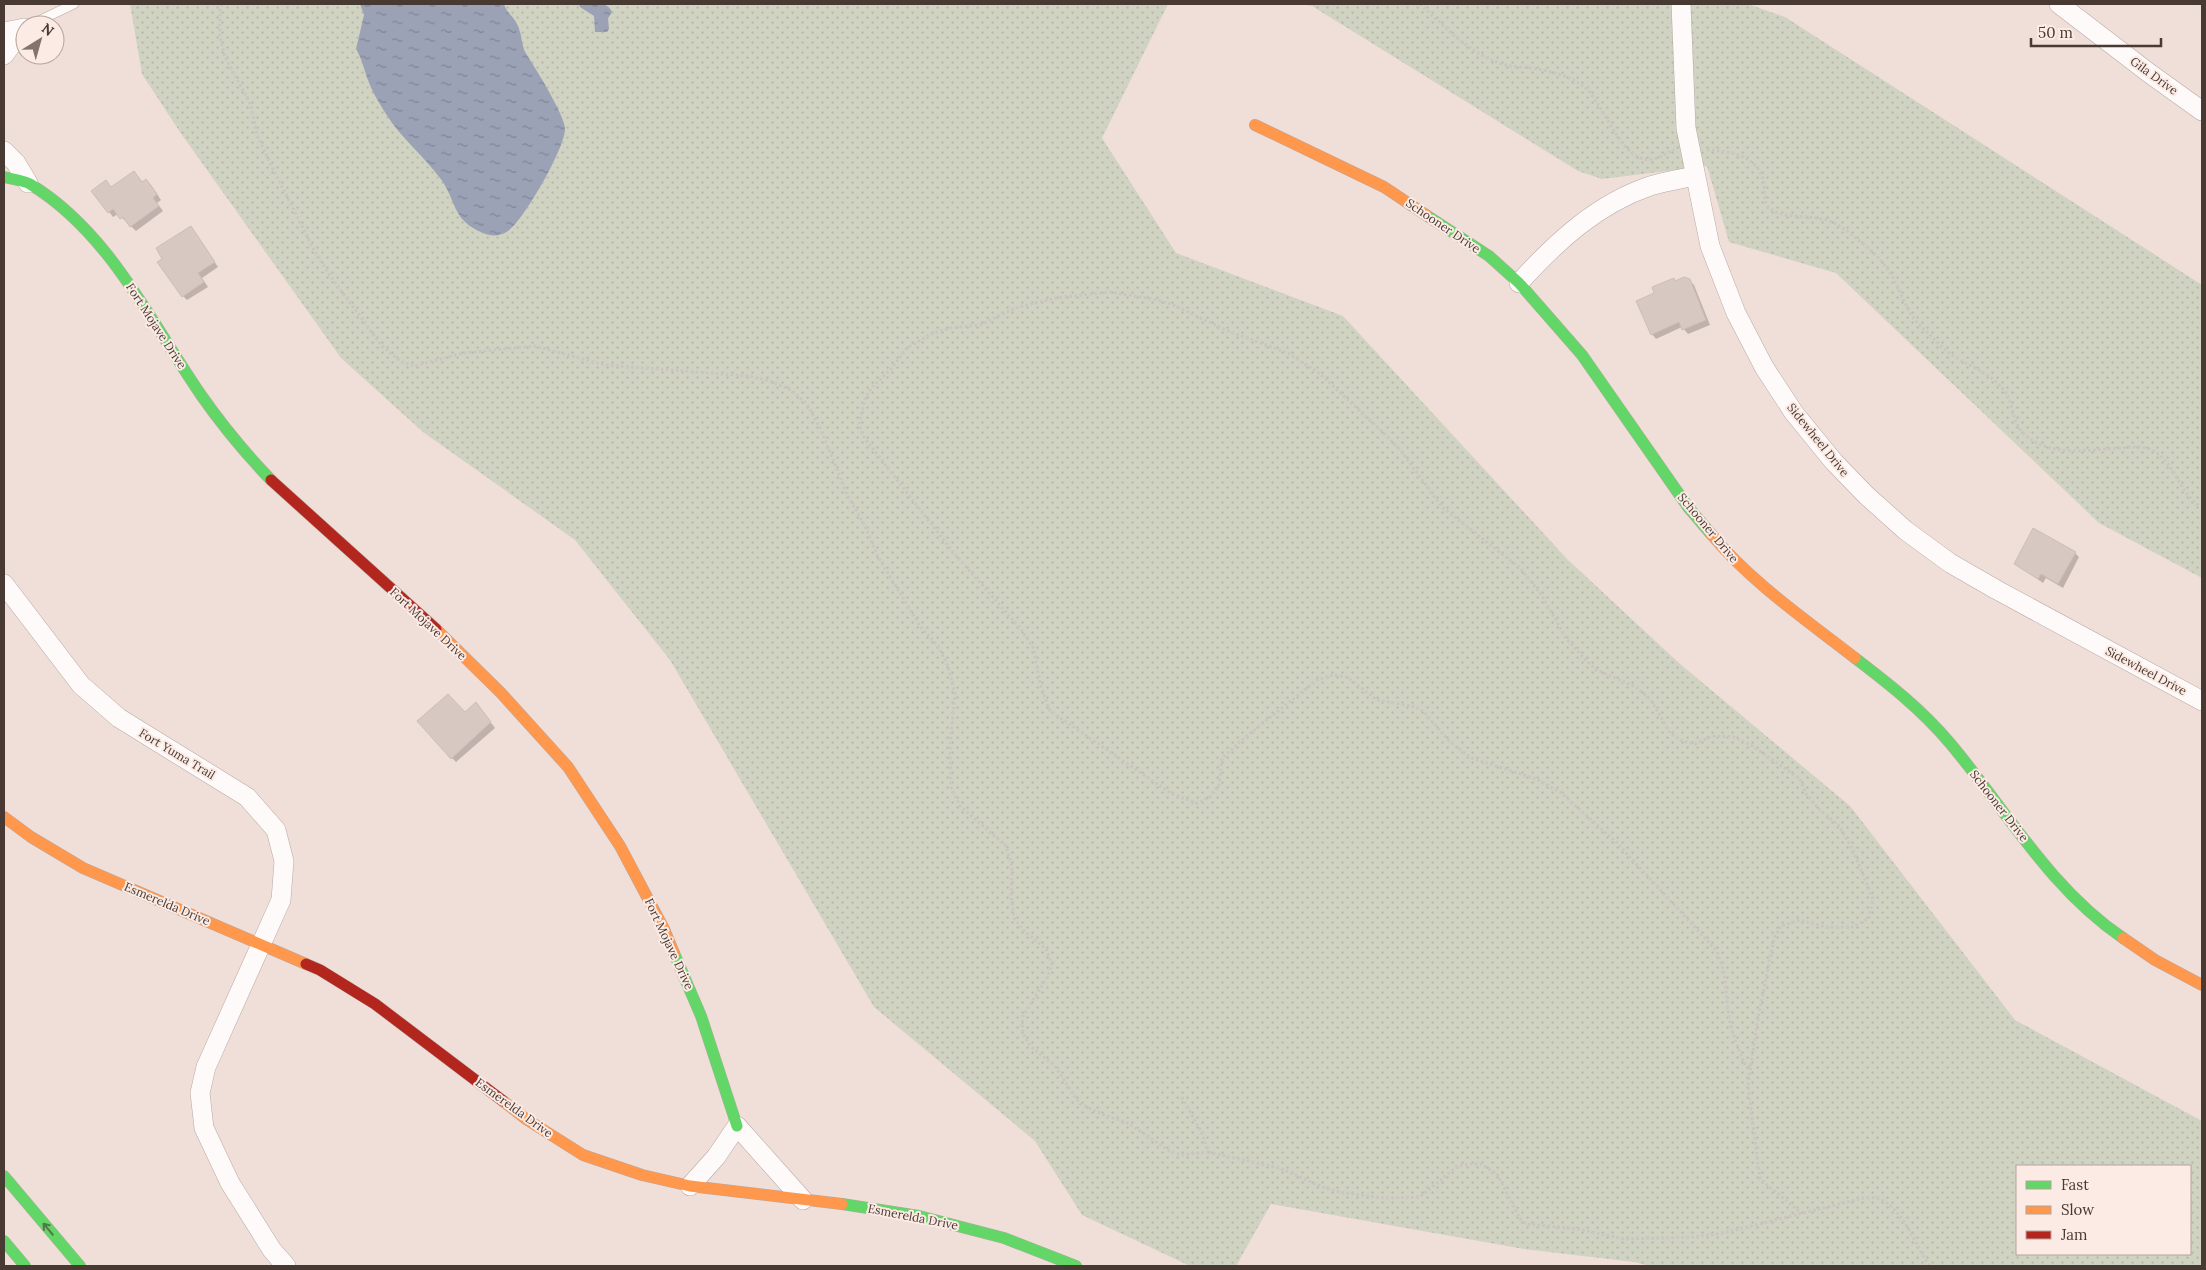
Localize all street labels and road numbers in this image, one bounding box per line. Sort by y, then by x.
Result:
street label: Gila Drive [2128,53,2181,98]
street label: Schooner Drive [1403,195,1484,256]
street label: Fort Mojave Drive [123,280,190,372]
street label: Sidewheel Drive [1784,400,1853,480]
street label: Schooner Drive [1675,490,1742,566]
street label: Fort Mojave Drive [387,584,470,663]
street label: Sidewheel Drive [2103,643,2190,699]
street label: Fort Yuma Trail [136,725,218,782]
street label: Schooner Drive [1967,767,2032,845]
street label: Esmerelda Drive [122,879,213,929]
street label: Fort Mojave Drive [642,896,697,992]
street label: Esmerelda Drive [473,1075,556,1141]
street label: Esmerelda Drive [867,1200,960,1233]

